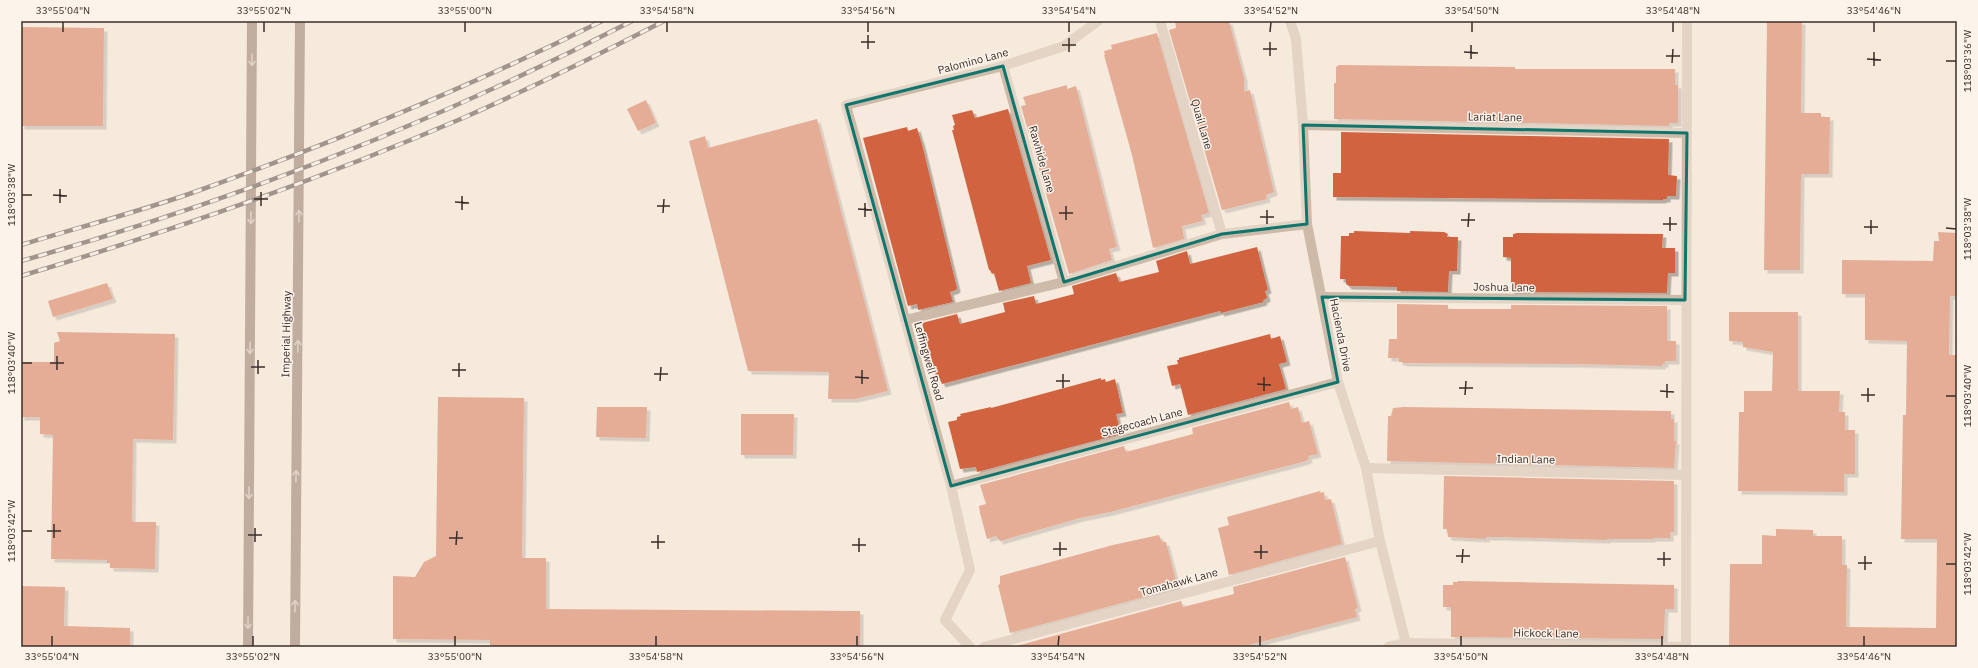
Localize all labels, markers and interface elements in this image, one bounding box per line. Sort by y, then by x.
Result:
text: 33°55'04"N [36,4,90,17]
text: 33°55'02"N [237,4,291,17]
text: 33°55'00"N [438,4,492,17]
text: 33°54'58"N [640,4,694,17]
text: 33°54'56"N [841,4,895,17]
text: 33°54'54"N [1042,4,1096,17]
text: 33°54'52"N [1244,4,1298,17]
text: 33°54'50"N [1445,4,1499,17]
text: 33°54'48"N [1646,4,1700,17]
text: 33°54'46"N [1847,4,1901,17]
text: 118°03'36"W [1961,30,1974,92]
street label: Palomino Lane [936,45,1010,77]
one-way arrow [248,53,256,66]
street label: Quail Lane [1188,97,1216,151]
street label: Lariat Lane [1468,110,1522,124]
street label: Rawhide Lane [1026,124,1058,194]
text: 118°03'38"W [5,164,18,226]
text: 118°03'38"W [1961,198,1974,260]
one-way arrow [295,210,303,223]
one-way arrow [247,211,255,224]
street label: Joshua Lane [1473,279,1535,295]
street label: Imperial Highway [278,290,294,378]
street label: Hacienda Drive [1327,297,1355,373]
street label: Leffingwell Road [911,320,947,402]
text: 118°03'40"W [5,332,18,394]
one-way arrow [294,340,302,353]
one-way arrow [246,341,254,354]
text: 118°03'40"W [1961,365,1974,427]
street label: Stagecoach Lane [1100,404,1184,440]
street label: Indian Lane [1497,451,1555,467]
one-way arrow [293,470,300,483]
one-way arrow [245,486,253,499]
text: 118°03'42"W [5,500,18,562]
text: 118°03'42"W [1961,533,1974,595]
street label: Tomahawk Lane [1139,565,1219,599]
one-way arrow [291,600,299,613]
one-way arrow [244,616,252,629]
street label: Hickock Lane [1513,625,1579,641]
text: 33°55'04"N [25,650,79,663]
text: 33°55'02"N [226,650,280,663]
text: 33°55'00"N [428,650,482,663]
text: 33°54'58"N [629,650,683,663]
text: 33°54'56"N [830,650,884,663]
text: 33°54'54"N [1031,650,1085,663]
text: 33°54'52"N [1233,650,1287,663]
text: 33°54'50"N [1434,650,1488,663]
text: 33°54'48"N [1635,650,1689,663]
text: 33°54'46"N [1837,650,1891,663]

